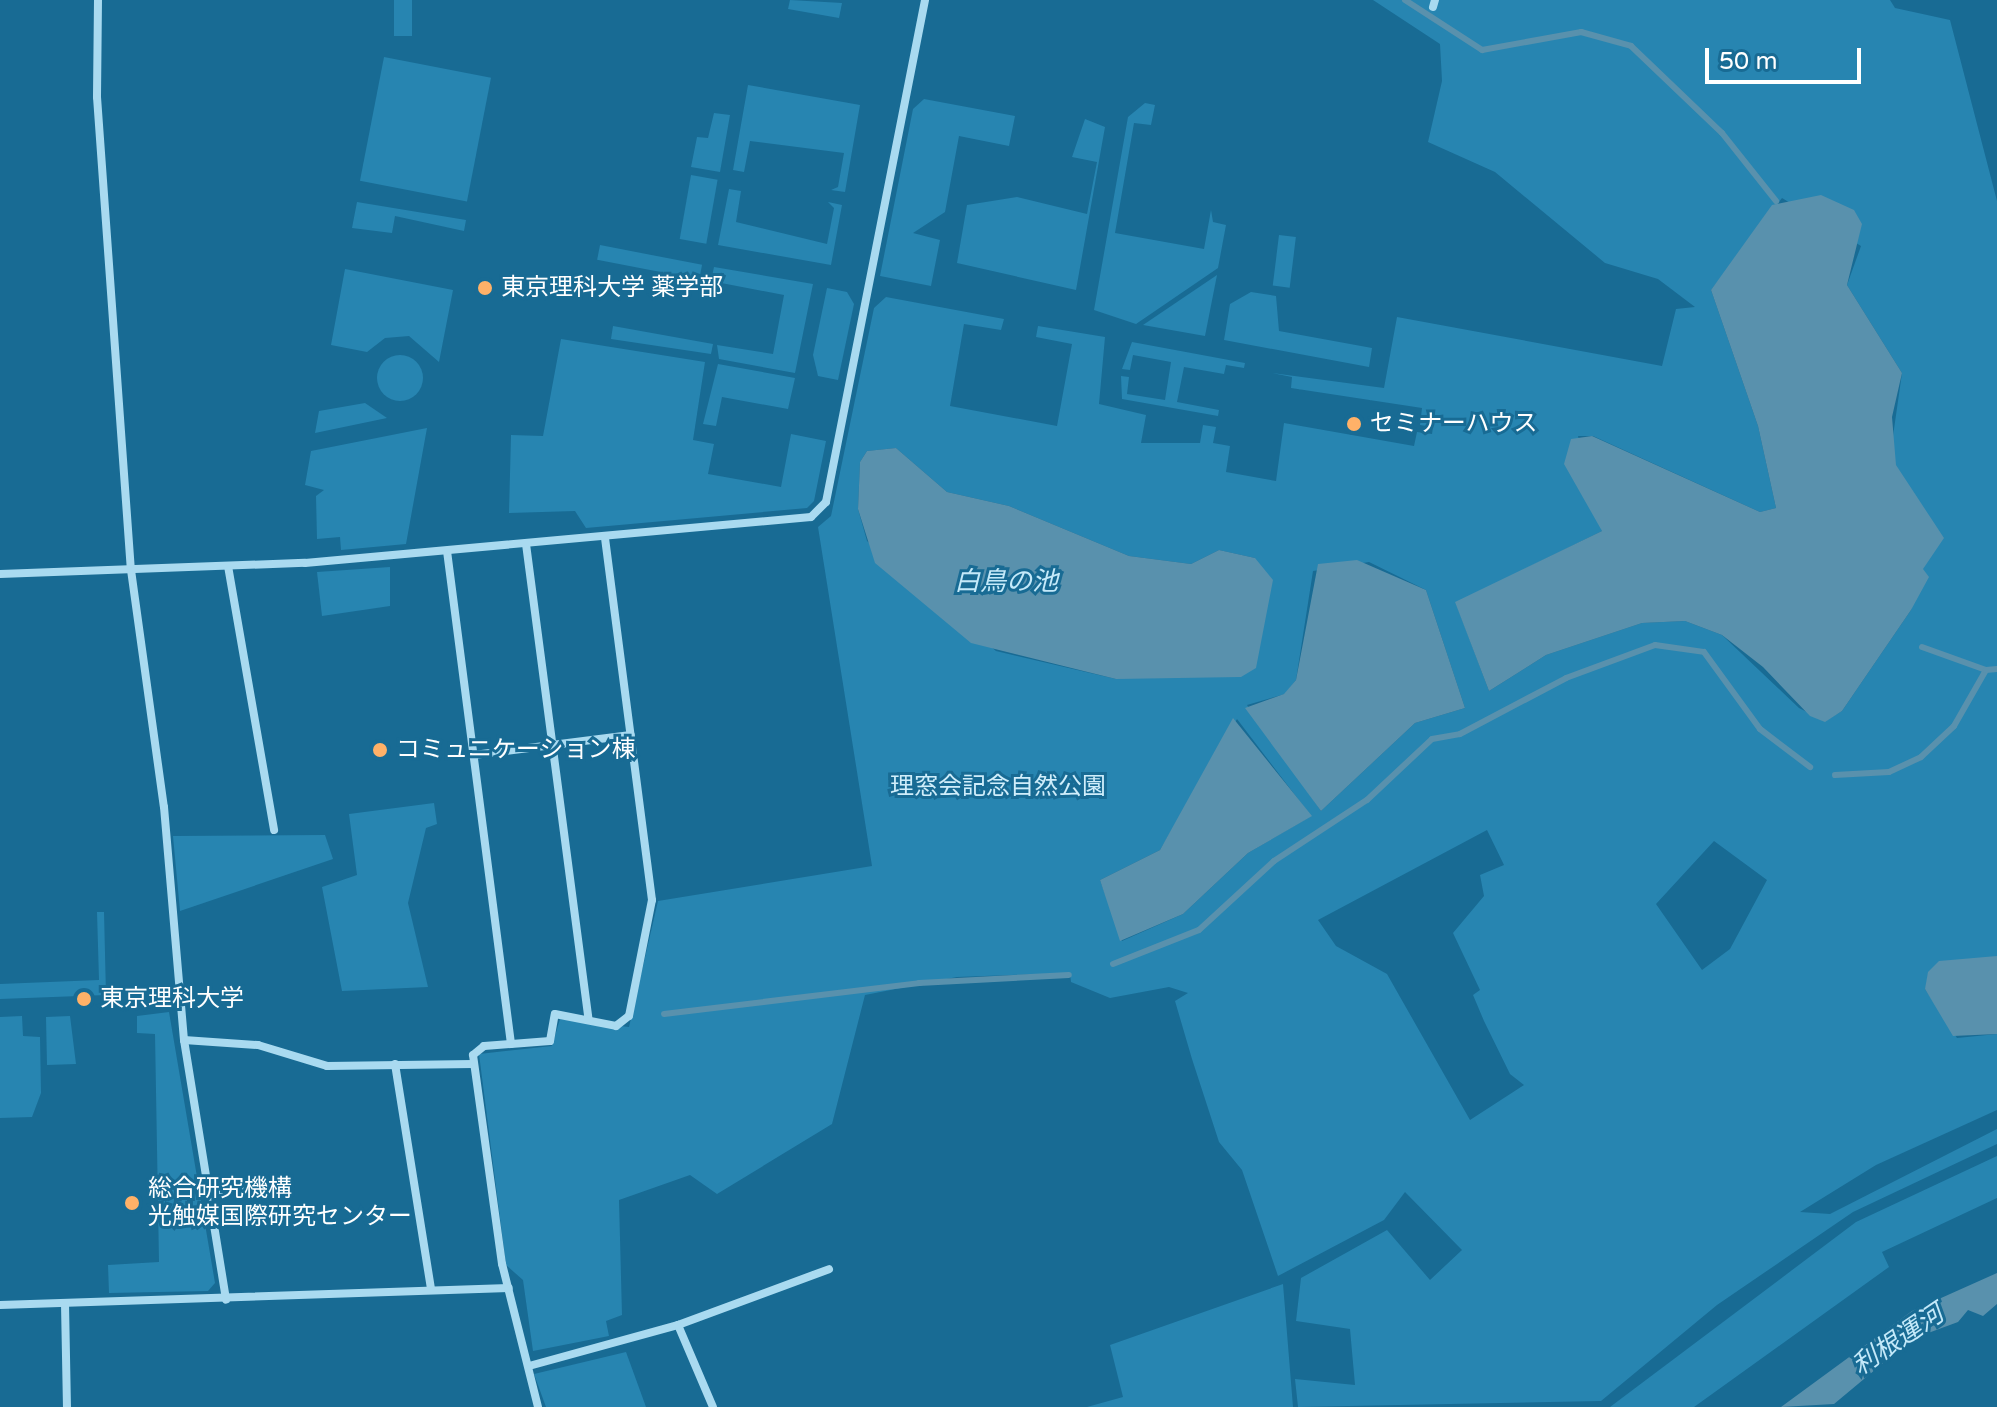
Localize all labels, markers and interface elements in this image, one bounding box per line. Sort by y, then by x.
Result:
scale bar [1709,32,1865,82]
text: 50 m [1719,47,1777,76]
place label: 東京理科大学 薬学部 [501,274,723,302]
marker: 東京理科大学 薬学部 [476,279,494,297]
place label: セミナーハウス [1370,410,1538,438]
marker: セミナーハウス [1345,415,1363,433]
water label: 白鳥の池 [954,566,1058,598]
place label: コミュニケーション棟 [396,736,636,764]
marker: コミュニケーション棟 [371,741,389,759]
park label: 理窓会記念自然公園 [890,773,1106,801]
place label: 東京理科大学 [100,985,244,1013]
marker: 東京理科大学 [75,990,93,1008]
place label: 総合研究機構 光触媒国際研究センター [148,1175,412,1231]
marker: 総合研究機構 光触媒国際研究センター [123,1194,141,1212]
water label: 利根運河 [1846,1298,1950,1382]

